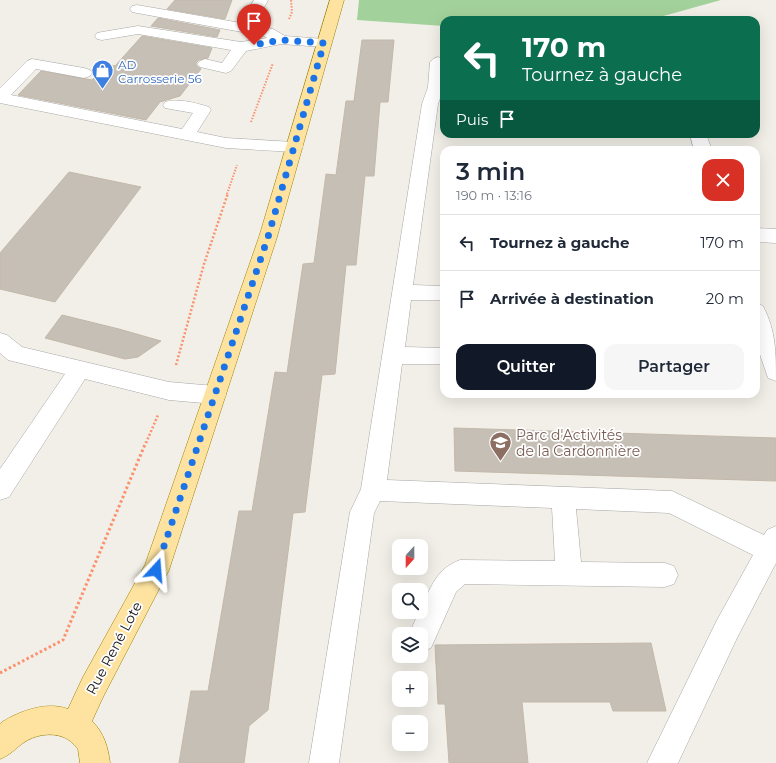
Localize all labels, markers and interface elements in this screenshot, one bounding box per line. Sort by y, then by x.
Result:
pin [237,4,271,45]
icon: arrive [243,10,265,32]
text: 170 m [522,30,606,64]
icon: left [456,32,508,84]
place label: AD Carrosserie 56 [118,57,202,86]
shop icon: AD Carrosserie 56 [90,58,116,91]
text: Tournez à gauche [522,64,682,86]
icon: arrive [496,108,518,130]
text: Puis [456,110,488,129]
text: 3 min [456,157,525,186]
button: close [702,159,744,201]
text: 190 m · 13:16 [456,187,532,203]
icon: left [456,232,478,254]
text: Tournez à gauche [490,233,629,252]
text: 170 m [700,233,744,252]
icon: arrive [456,288,478,310]
text: Arrivée à destination [490,289,654,308]
text: 20 m [706,289,744,308]
button: Quitter [456,344,596,390]
button: Partager [604,344,744,390]
place label: Parc d'Activités de la Cardonnière [516,426,640,460]
school or university icon: Parc d'Activités de la Cardonnière [488,430,514,463]
north arrow [392,539,428,575]
map controls [392,539,428,751]
position arrow [135,549,177,591]
button: search [392,583,428,619]
street label: Rue René Lote [82,598,146,698]
button: layers [392,627,428,663]
button: + [392,671,428,707]
button: − [392,715,428,751]

